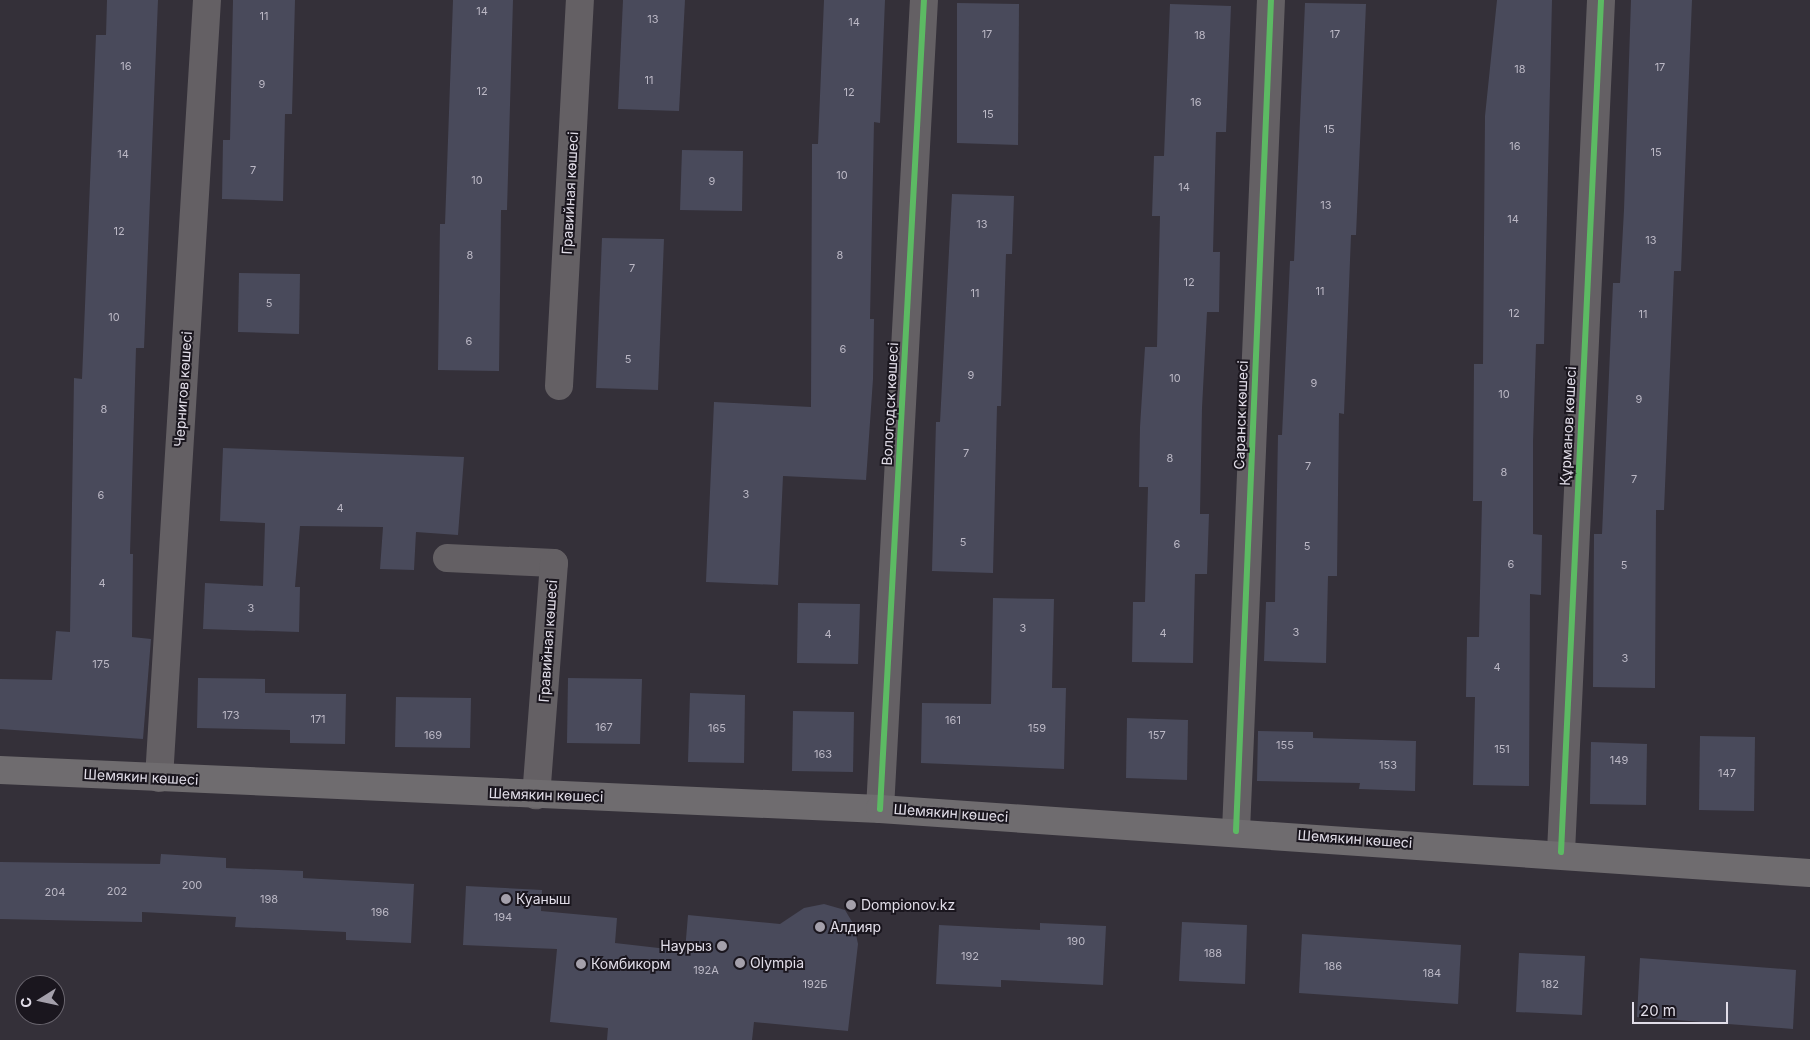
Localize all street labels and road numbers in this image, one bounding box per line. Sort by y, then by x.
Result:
street label: Гравийная көшесі [558,131,582,255]
street label: Чернигов көшесі [171,331,195,447]
street label: Вологодск көшесі [878,342,902,466]
street label: Саранск көшесі [1231,360,1251,470]
street label: Құрманов көшесі [1556,366,1580,486]
street label: Гравийная көшесі [535,579,561,703]
street label: Шемякин көшесі [83,766,199,788]
street label: Шемякин көшесі [488,785,604,805]
street label: Шемякин көшесі [893,801,1009,825]
street label: Шемякин көшесі [1297,827,1413,851]

